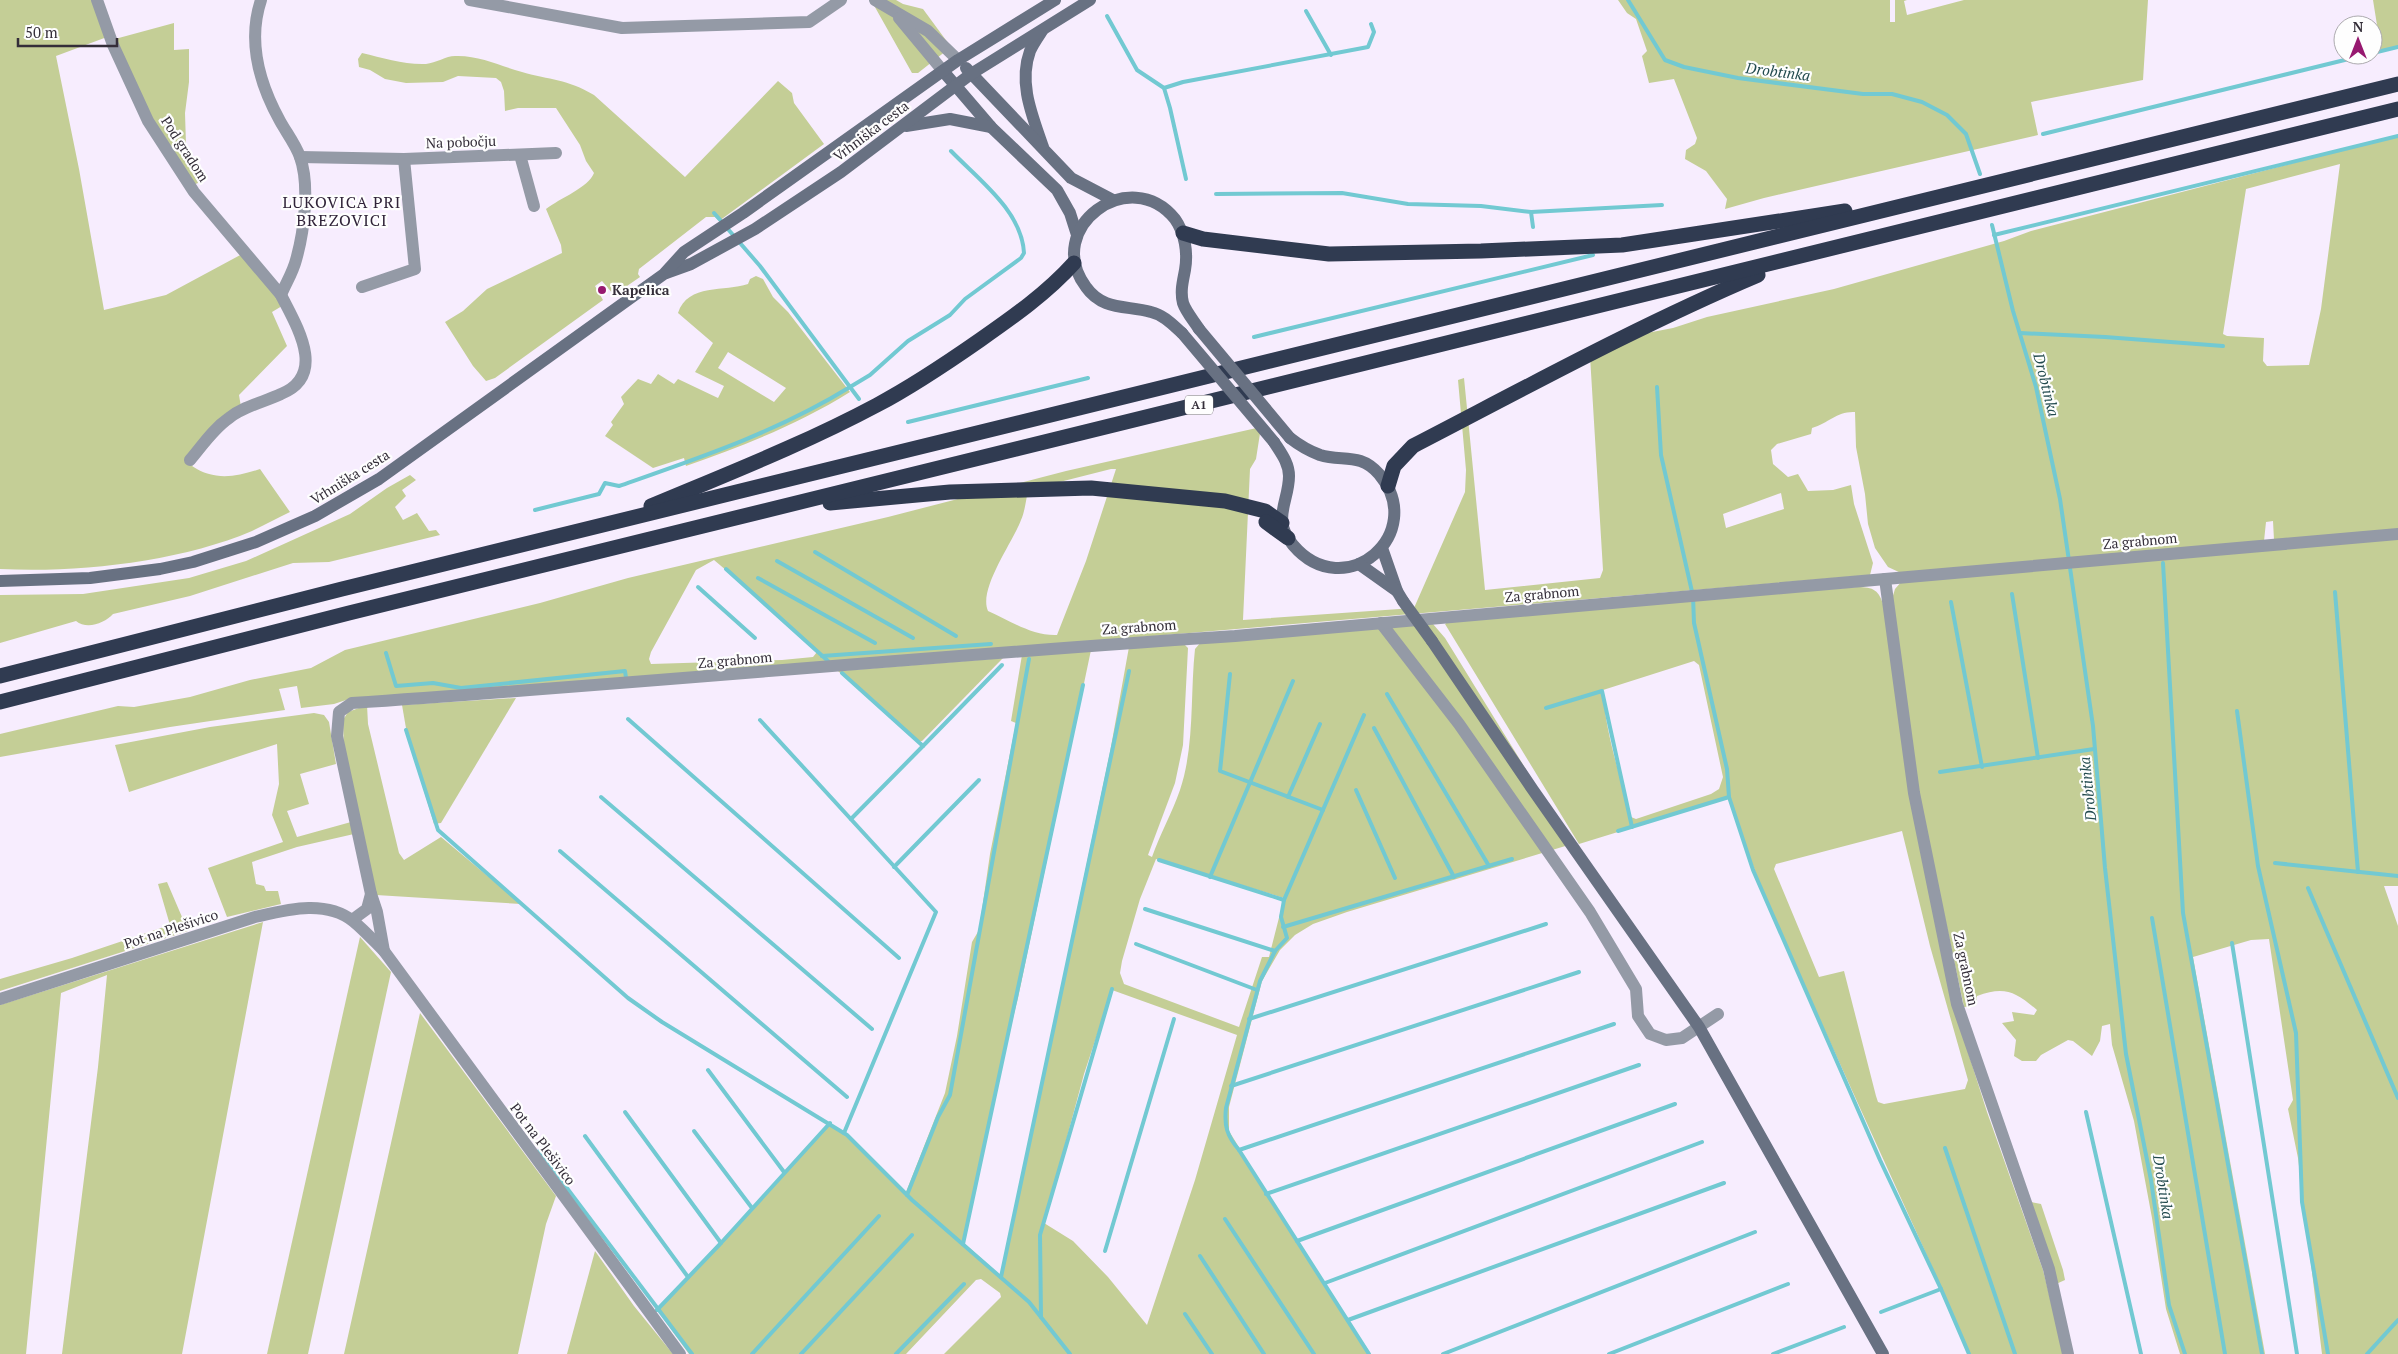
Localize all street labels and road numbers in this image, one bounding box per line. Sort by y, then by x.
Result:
street label: Vrhniška cesta [829,96,912,165]
street label: Pod gradom [157,112,214,185]
street label: Na pobočju [425,131,496,152]
road number: A1 [1185,396,1213,414]
street label: Vrhniška cesta [307,445,393,508]
street label: Za grabnom [2102,528,2178,553]
street label: Za grabnom [1504,581,1580,606]
street label: Za grabnom [1101,614,1177,639]
street label: Za grabnom [697,647,773,672]
street label: Pot na Plešivico [121,904,221,953]
street label: Za grabnom [1949,930,1984,1007]
street label: Pot na Plešivico [506,1099,581,1189]

